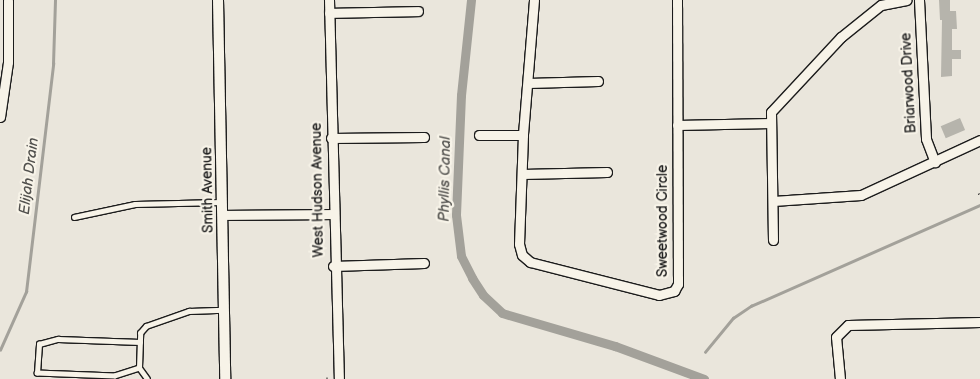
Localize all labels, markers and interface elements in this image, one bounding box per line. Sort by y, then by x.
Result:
street label: Briarwood Drive [898,32,920,134]
street label: West Hudson Avenue [308,122,328,258]
water label: Phyllis Canal [435,136,455,222]
water label: Elijah Drain [15,137,43,215]
street label: Smith Avenue [199,147,217,233]
street label: Sweetwood Circle [655,165,671,277]

